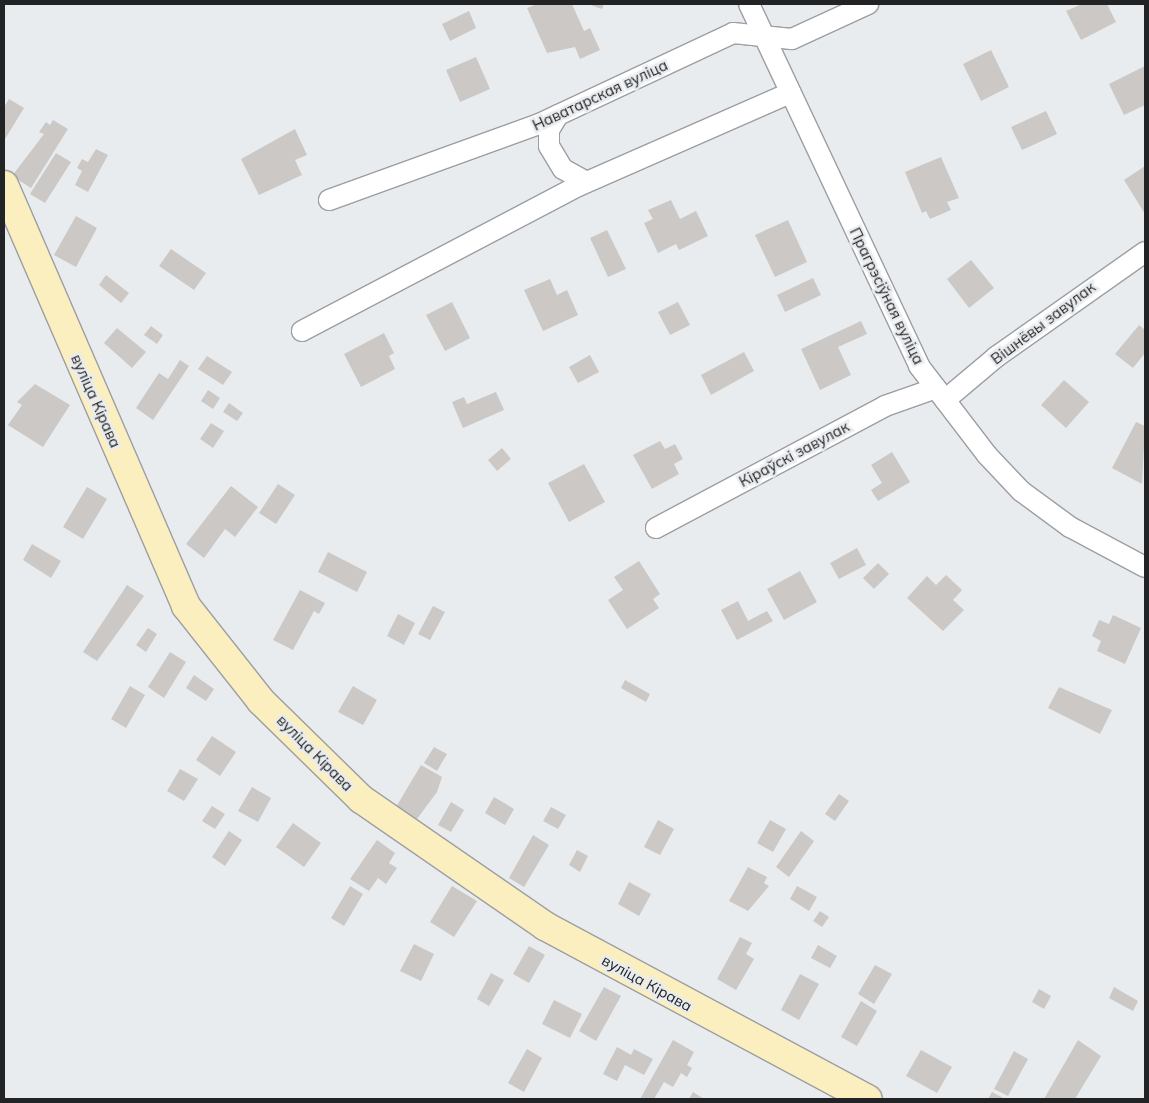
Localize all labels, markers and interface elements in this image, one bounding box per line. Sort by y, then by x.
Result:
street label: Наватарская вуліца [530,56,670,134]
street label: Прагрэсіўная вуліца [846,225,928,367]
street label: Вішнёвы завулак [987,278,1099,368]
street label: вуліца Кірава [67,352,125,450]
street label: Кіраўскі завулак [736,417,852,491]
street label: вуліца Кірава [273,711,357,795]
street label: вуліца Кірава [599,951,695,1015]

